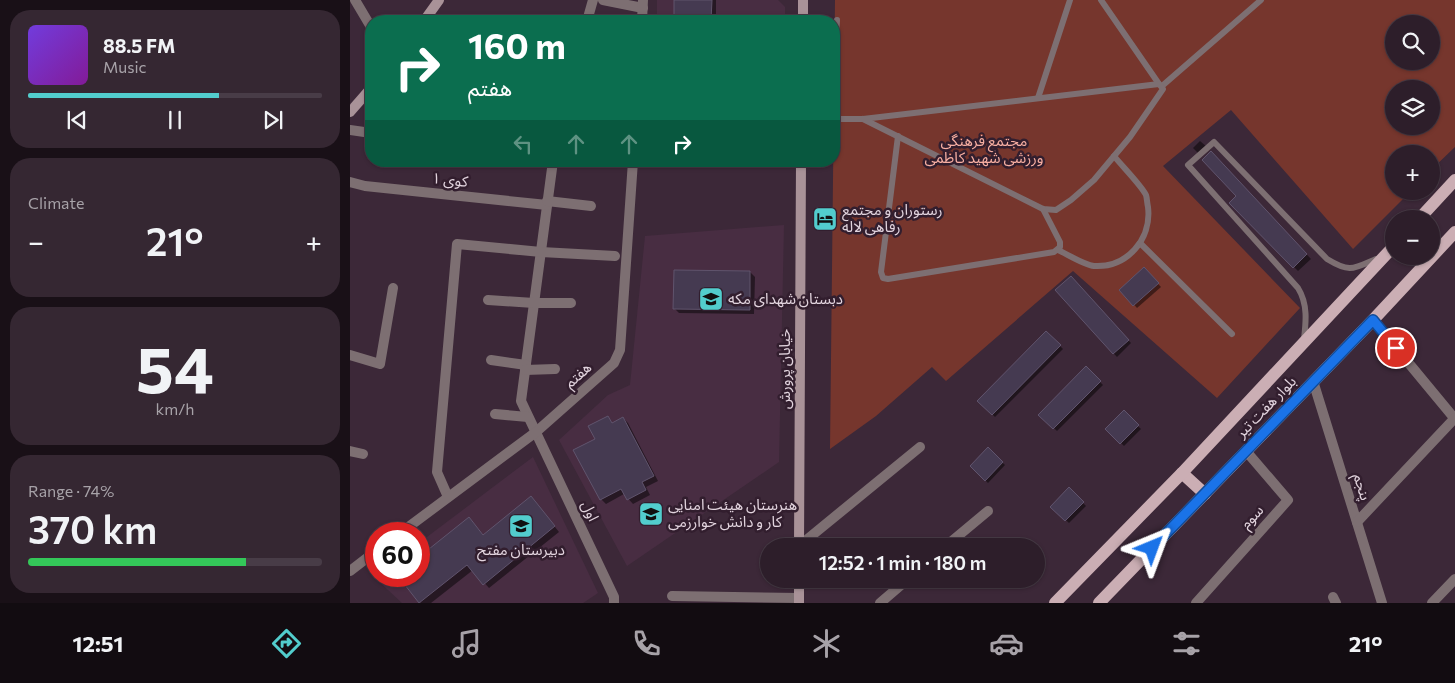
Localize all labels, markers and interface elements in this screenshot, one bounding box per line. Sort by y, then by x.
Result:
map controls [1385,15,1440,265]
button: search [1385,15,1440,70]
text: 160 m [468,23,566,66]
text: 88.5 FM [103,34,175,57]
icon: right [385,35,450,100]
text: Music [103,57,147,76]
text: هفتم [468,74,512,101]
button: layers [1385,80,1440,135]
icon: previous [63,106,91,134]
icon: pause [161,106,189,134]
icon: next [259,106,287,134]
icon: left [509,130,537,158]
icon: ahead [562,130,590,158]
icon: ahead [615,130,643,158]
icon: right [668,130,696,158]
park label: مجتمع فرهنگی ورزشی شهید کاظمی [924,131,1044,167]
button: + [1385,145,1440,200]
street label: کوی ۱ [431,168,470,191]
text: Climate [28,193,84,212]
place label: رستوران و مجتمع رفاهی لاله [842,200,943,236]
hotel icon: رستوران و مجتمع رفاهی لاله [812,206,838,232]
button: − [1385,210,1440,265]
text: 21° [146,217,203,264]
text: − [28,224,44,258]
text: + [306,224,322,258]
school or university icon: دبستان شهدای مکه [698,286,724,312]
place label: دبستان شهدای مکه [728,289,843,308]
text: 54 [136,327,214,406]
pin [1375,327,1417,369]
street label: خیابان پرورش [775,329,795,409]
icon: arrive [1382,334,1410,362]
street label: هفتم [560,358,597,393]
street label: بلوار هفت تیر [1231,372,1300,442]
text: km/h [156,399,194,418]
street label: پنجم [1347,471,1376,503]
text: Range · 74% [28,481,114,500]
place label: هنرستان هیئت امنایی کار و دانش خوارزمی [668,495,797,531]
street label: اول [577,497,603,524]
street label: سوم [1236,500,1269,534]
school or university icon: هنرستان هیئت امنایی کار و دانش خوارزمی [638,501,664,527]
text: 370 km [28,505,157,552]
school or university icon: دبیرستان مفتح [508,513,534,539]
position arrow [1125,521,1177,573]
speed limit sign: 60 [365,522,430,587]
place label: دبیرستان مفتح [477,540,565,562]
text: 12:52 · 1 min · 180 m [819,551,986,574]
icon: directions [269,626,304,661]
icon: music [449,626,484,661]
icon: phone [629,626,664,661]
icon: climate [809,626,844,661]
icon: car [989,626,1024,661]
icon: filters [1169,626,1204,661]
text: 12:51 [73,630,124,657]
text: 21° [1349,630,1382,657]

